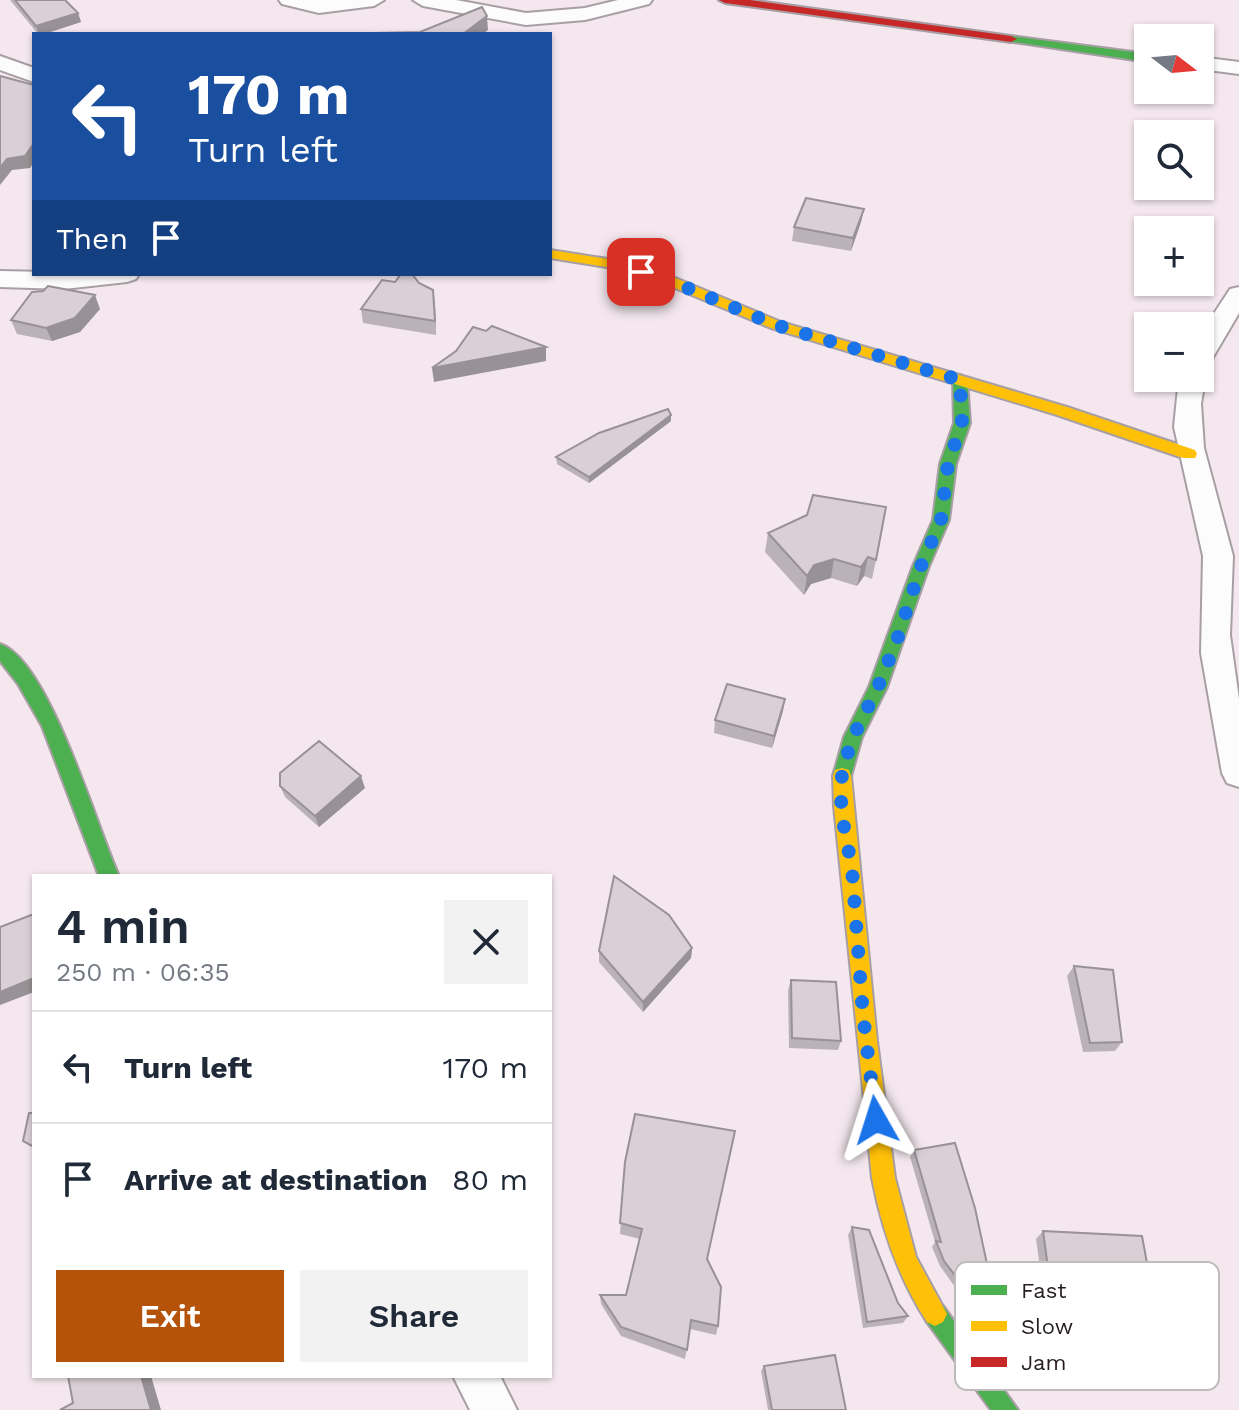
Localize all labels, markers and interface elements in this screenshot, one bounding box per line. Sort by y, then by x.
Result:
north arrow [1134,24,1214,104]
map controls [1134,24,1214,392]
text: 170 m [188,62,350,128]
icon: left [56,64,160,168]
button: search [1134,120,1214,200]
text: Turn left [188,129,338,171]
icon: arrive [144,216,188,260]
button: + [1134,216,1214,296]
text: Then [56,221,128,256]
pin [607,238,675,306]
icon: arrive [619,250,663,294]
button: − [1134,312,1214,392]
text: 4 min [56,898,190,955]
button: close [444,900,528,984]
text: 250 m · 06:35 [56,957,230,987]
icon: left [56,1045,100,1089]
text: Turn left [124,1050,252,1085]
text: 170 m [443,1050,528,1085]
position arrow [834,1078,918,1162]
icon: arrive [56,1157,100,1201]
text: Arrive at destination [124,1162,428,1197]
text: 80 m [452,1162,528,1197]
legend [955,1262,1219,1390]
button: Exit [56,1270,284,1362]
button: Share [300,1270,528,1362]
text: Fast [1021,1278,1067,1303]
text: Slow [1021,1314,1073,1339]
text: Jam [1021,1350,1066,1375]

